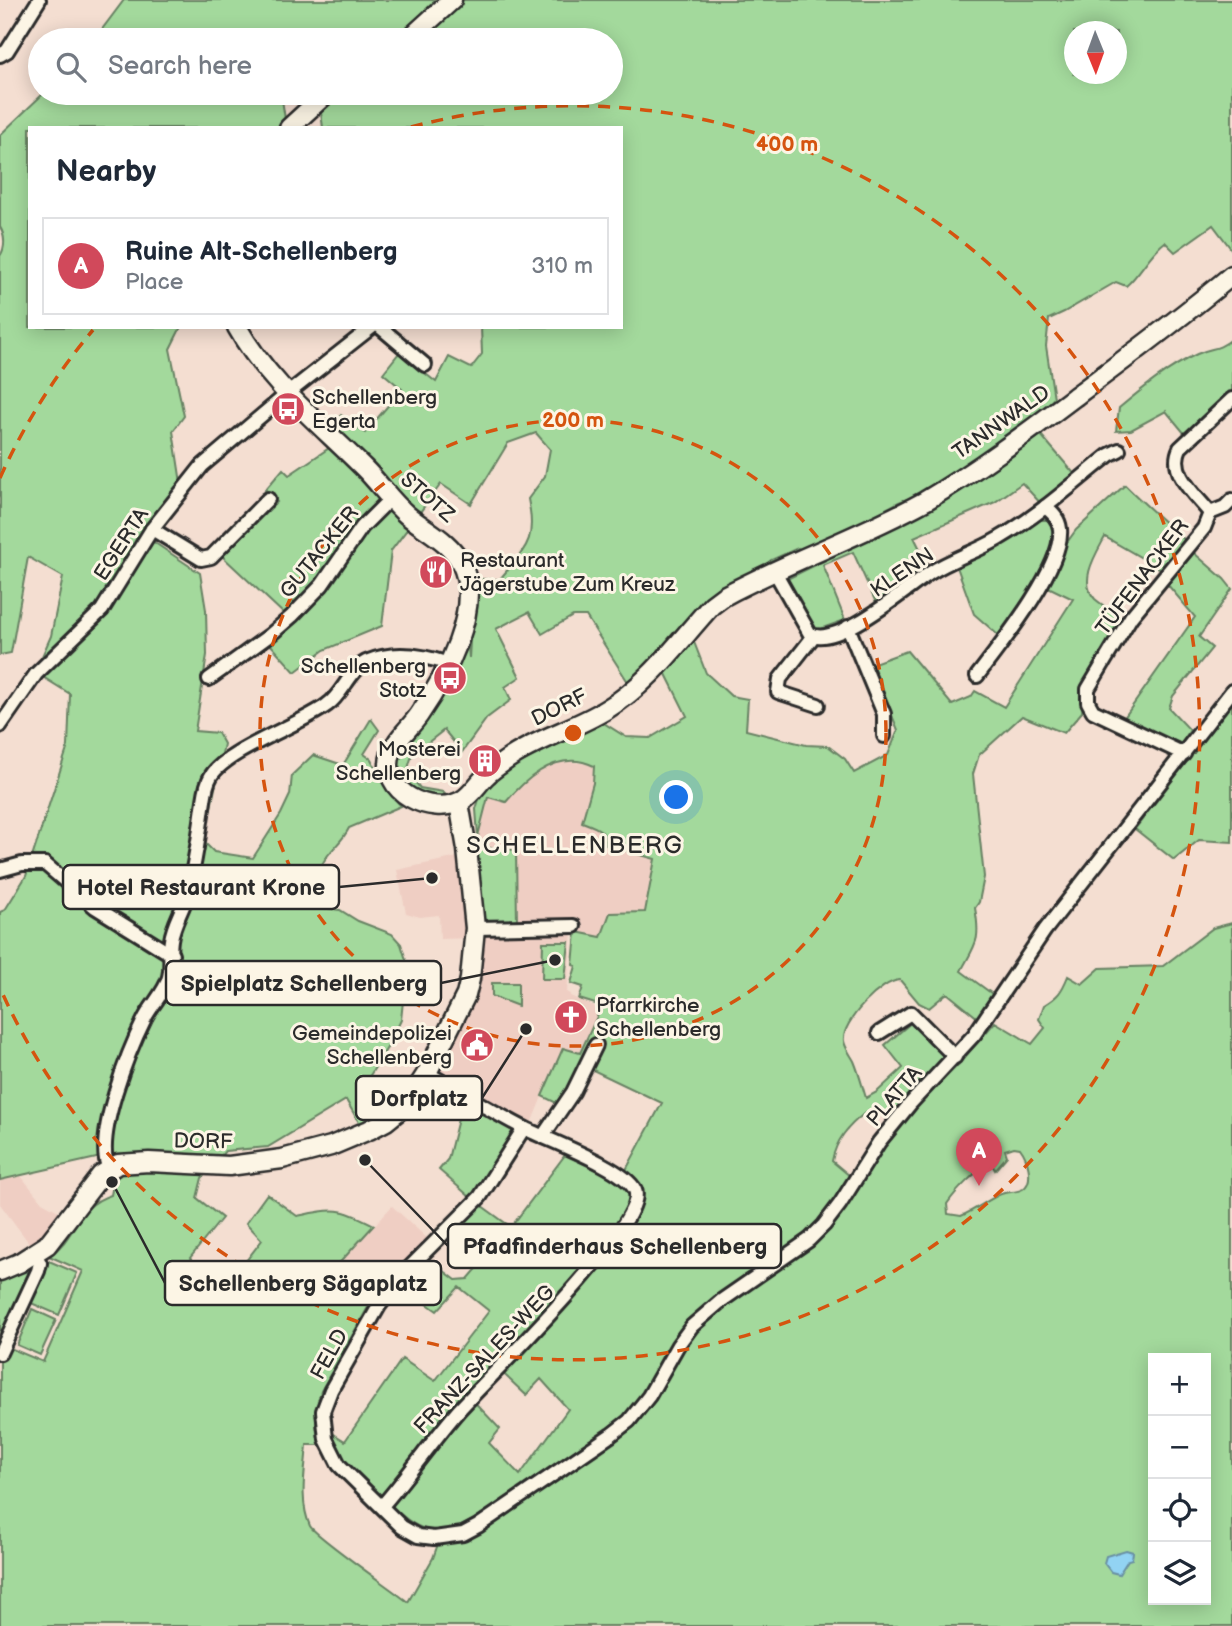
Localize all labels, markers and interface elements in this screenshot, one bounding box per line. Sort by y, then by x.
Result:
north arrow [1064,21,1127,84]
search box [28,28,623,105]
icon: search [52,48,90,86]
text: Search here [108,51,252,82]
text: 400 m [756,132,818,157]
text: Nearby [56,154,156,190]
text: Ruine Alt-Schellenberg [125,237,398,268]
text: A [74,252,88,280]
text: 310 m [531,252,593,280]
text: Place [125,268,183,296]
street label: TANNWALD [948,380,1055,465]
place label: Schellenberg Egerta [312,385,437,434]
bus stop icon: Schellenberg Egerta [269,390,307,428]
text: 200 m [542,408,604,433]
street label: STOTZ [395,467,460,528]
street label: GUTACKER [275,501,364,603]
street label: EGERTA [89,503,154,585]
street label: TÜFENACKER [1091,514,1194,640]
street label: KLENN [866,542,939,603]
place label: Restaurant Jägerstube Zum Kreuz [460,548,676,597]
restaurant icon: Restaurant Jägerstube Zum Kreuz [417,553,455,591]
place label: Schellenberg Stotz [301,654,427,703]
bus stop icon: Schellenberg Stotz [431,659,469,697]
street label: DORF [527,683,591,732]
centre of rings [561,721,585,745]
place label: Mosterei Schellenberg [336,737,461,786]
building icon: Mosterei Schellenberg [466,742,504,780]
your location [659,780,693,814]
district label: SCHELLENBERG [466,831,684,860]
callout: Hotel Restaurant Krone [63,865,339,909]
text: Hotel Restaurant Krone [77,874,325,902]
callout: Spielplatz Schellenberg [166,961,441,1005]
text: Spielplatz Schellenberg [181,970,427,998]
place label: Pfarrkirche Schellenberg [596,993,721,1042]
church icon: Pfarrkirche Schellenberg [552,998,590,1036]
place label: Gemeindepolizei Schellenberg [292,1021,452,1070]
public building icon: Gemeindepolizei Schellenberg [458,1026,496,1064]
street label: PLATTA [861,1061,927,1132]
callout: Dorfplatz [356,1076,482,1120]
text: Dorfplatz [370,1085,468,1113]
street label: DORF [173,1128,233,1155]
pin: A [956,1128,1002,1186]
callout: Pfadfinderhaus Schellenberg [448,1224,781,1268]
text: Pfadfinderhaus Schellenberg [463,1233,767,1261]
callout: Schellenberg Sägaplatz [165,1261,441,1305]
text: Schellenberg Sägaplatz [179,1270,427,1298]
street label: FRANZ-SALES-WEG [409,1279,560,1439]
street label: FELD [305,1325,353,1384]
map controls [1148,1353,1211,1605]
button: + [1148,1353,1211,1416]
button: − [1148,1416,1211,1479]
button: locate [1148,1479,1211,1542]
button: layers [1148,1542,1211,1605]

